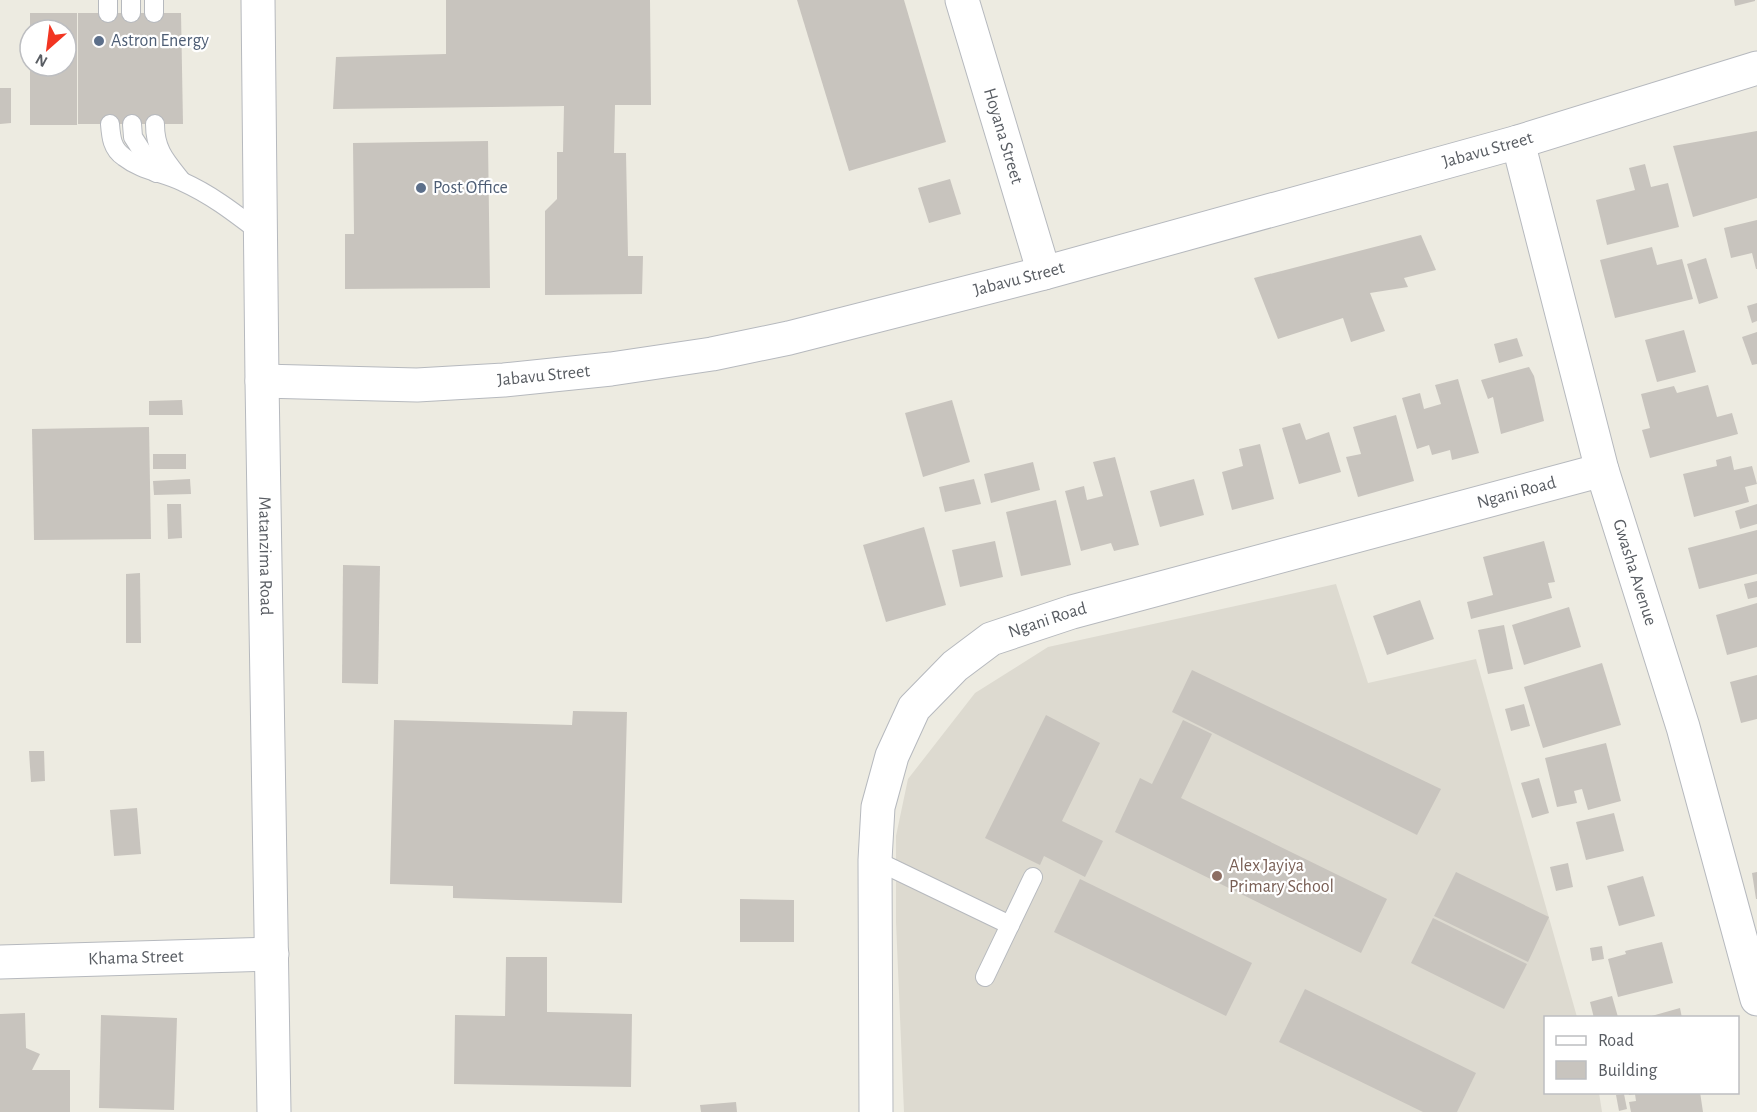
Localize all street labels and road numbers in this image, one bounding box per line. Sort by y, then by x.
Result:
street label: Hoyana Street [980,86,1026,186]
street label: Jabavu Street [1440,129,1535,171]
street label: Jabavu Street [972,259,1067,300]
street label: Jabavu Street [497,362,591,389]
street label: Ngani Road [1475,474,1558,512]
street label: Matanzima Road [255,496,275,616]
street label: Gwasha Avenue [1609,517,1659,628]
street label: Ngani Road [1006,600,1088,642]
street label: Khama Street [88,948,184,968]

